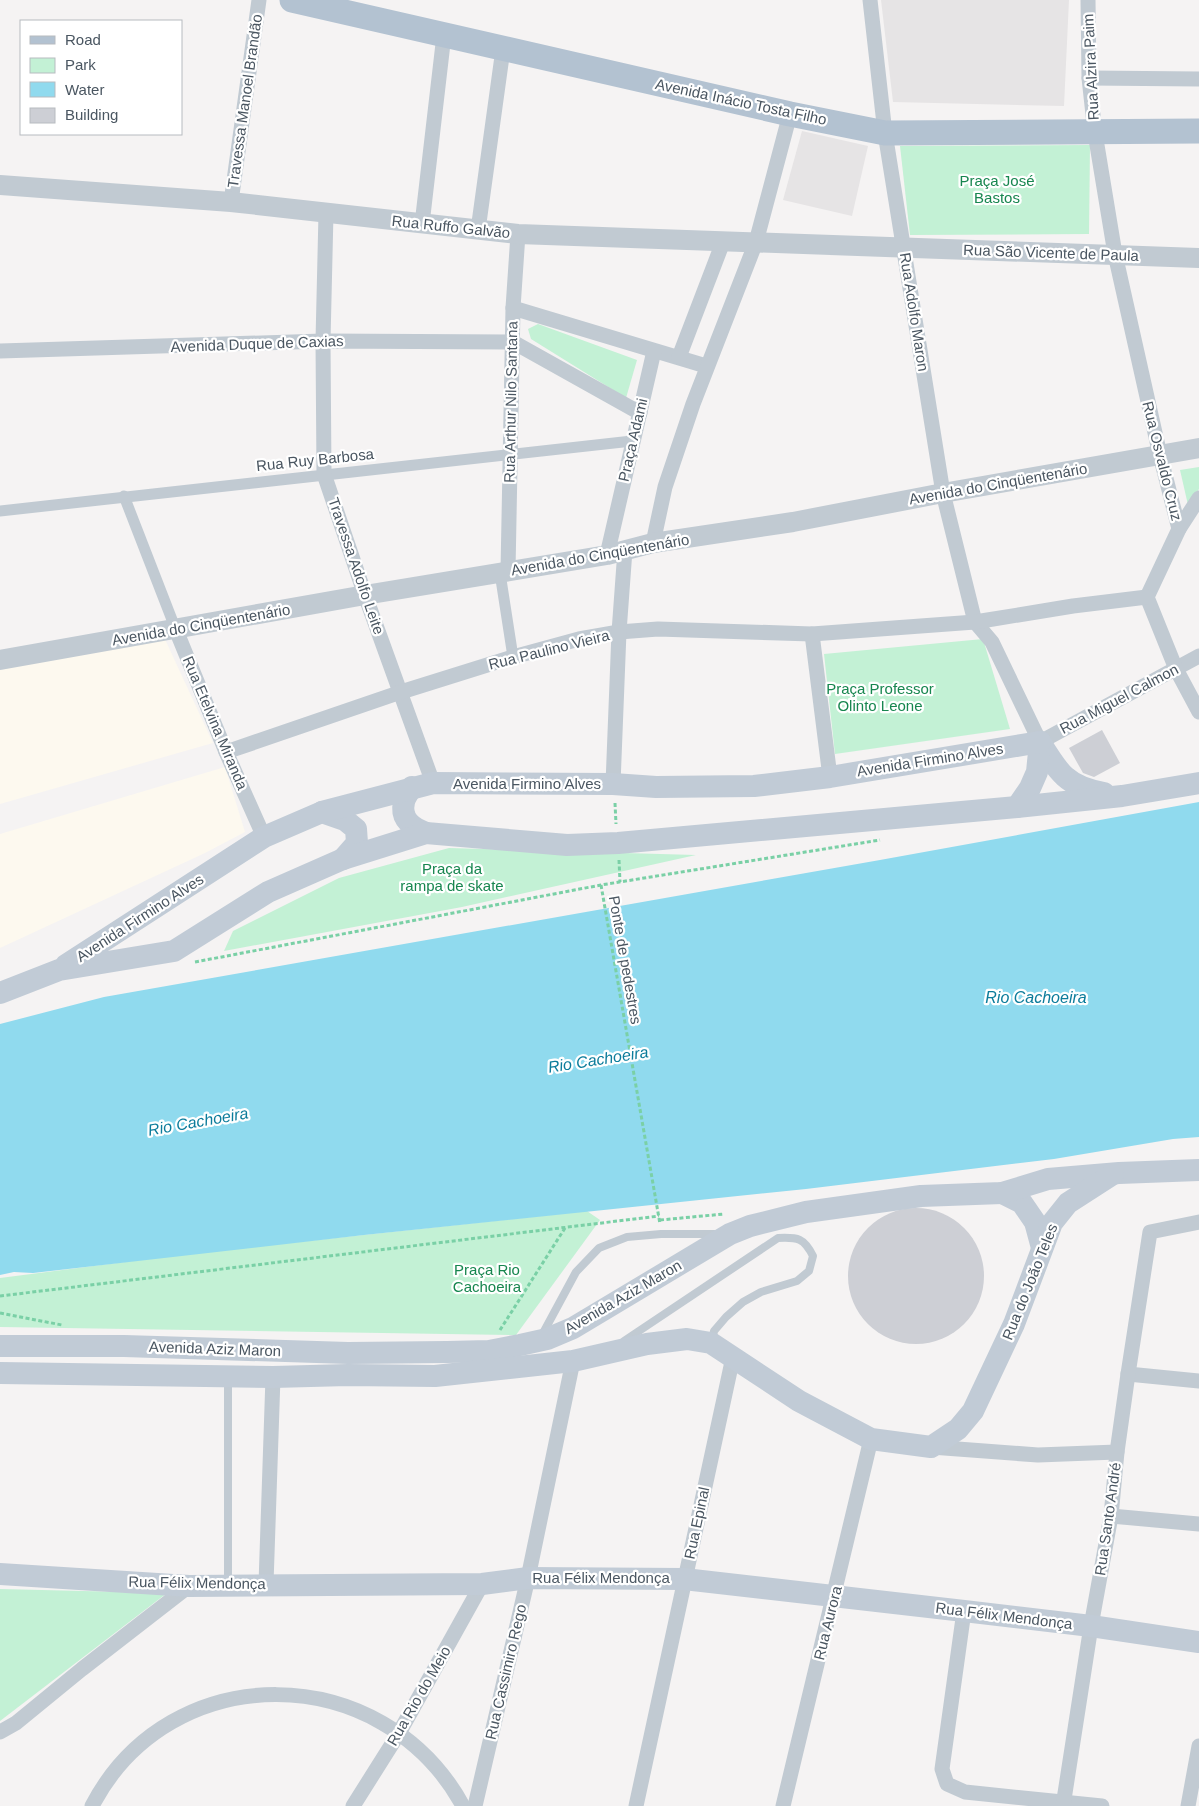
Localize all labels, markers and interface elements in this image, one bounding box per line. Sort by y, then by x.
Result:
street label: Travessa Manoel Brandão [224,13,265,189]
street label: Rua Alzira Paim [1079,13,1102,121]
legend [20,20,182,135]
text: Road [65,31,101,48]
text: Park [65,56,96,73]
street label: Avenida Inácio Tosta Filho [654,75,828,128]
text: Water [65,81,104,98]
text: Building [65,106,118,123]
park label: Praça José Bastos [959,172,1035,206]
street label: Rua Ruffo Galvão [391,212,511,241]
street label: Rua São Vicente de Paula [963,241,1140,264]
street label: Rua Adolfo Maron [897,251,932,373]
street label: Rua Arthur Nilo Santana [501,320,520,483]
street label: Avenida Duque de Caxias [170,332,344,355]
street label: Praça Adami [615,397,650,483]
street label: Rua Osvaldo Cruz [1139,399,1186,522]
street label: Rua Ruy Barbosa [255,445,375,474]
street label: Avenida do Cinqüentenário [907,459,1088,508]
street label: Travessa Adolfo Leite [325,495,388,637]
street label: Avenida do Cinqüentenário [509,530,690,579]
street label: Avenida do Cinqüentenário [110,600,291,649]
street label: Rua Paulino Vieira [487,626,612,673]
street label: Rua Etelvina Miranda [180,653,252,793]
street label: Rua Miguel Calmon [1057,660,1181,737]
park label: Praça Professor Olinto Leone [826,680,934,714]
street label: Avenida Firmino Alves [855,740,1004,779]
street label: Avenida Firmino Alves [453,775,601,792]
park label: Praça da rampa de skate [400,860,504,894]
street label: Avenida Firmino Alves [73,870,206,965]
street label: Ponte de pedestres [606,894,645,1025]
water label: Rio Cachoeira [985,989,1087,1006]
water label: Rio Cachoeira [547,1043,650,1076]
water label: Rio Cachoeira [147,1104,250,1139]
street label: Rua do João Teles [998,1221,1061,1342]
street label: Avenida Aziz Maron [561,1256,684,1337]
park label: Praça Rio Cachoeira [453,1261,522,1295]
street label: Avenida Aziz Maron [149,1338,281,1359]
street label: Rua Santo André [1091,1461,1124,1577]
street label: Rua Epinal [681,1485,712,1561]
street label: Rua Félix Mendonça [532,1569,670,1586]
street label: Rua Félix Mendonça [128,1573,267,1592]
street label: Rua Aurora [810,1583,845,1662]
street label: Rua Félix Mendonça [935,1599,1074,1632]
street label: Rua Cassimiro Rego [482,1603,529,1741]
street label: Rua Rio do Meio [383,1643,454,1748]

